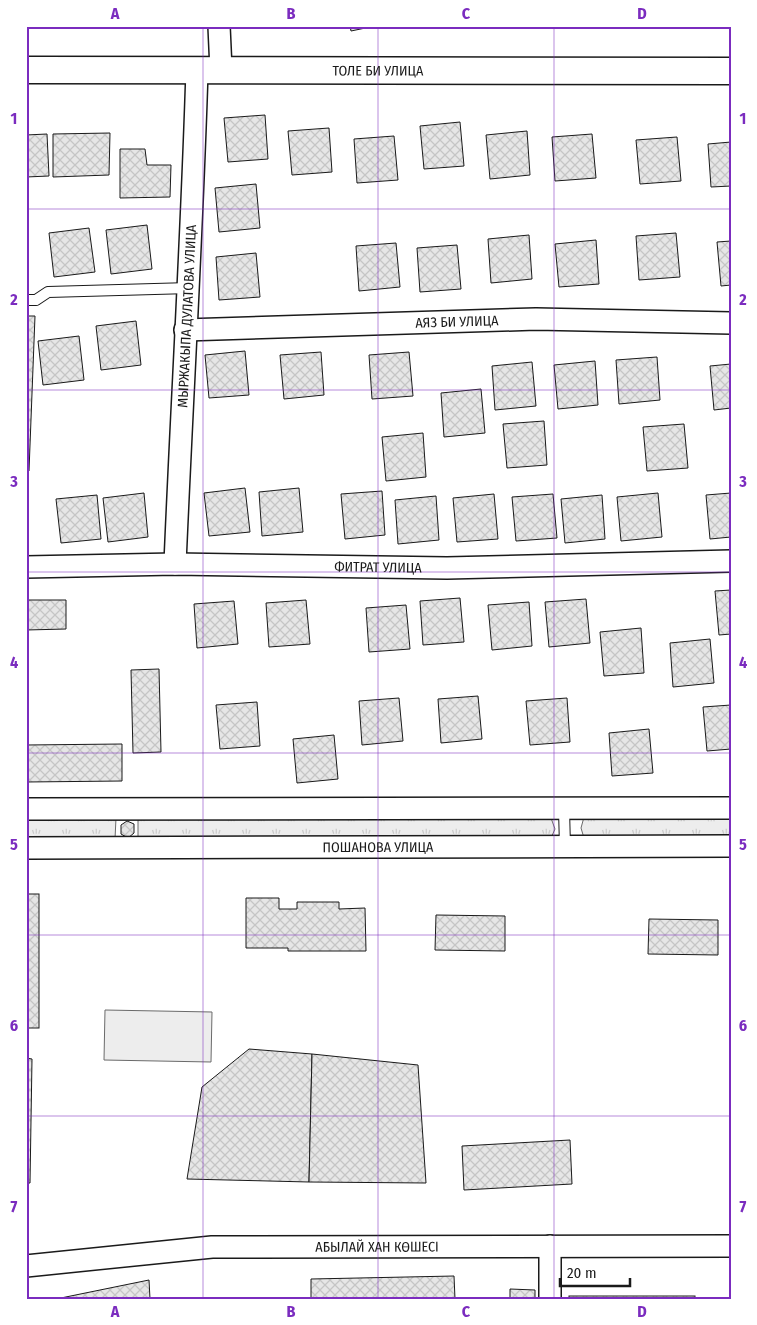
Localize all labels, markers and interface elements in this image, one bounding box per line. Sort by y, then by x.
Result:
text: A [110,4,120,23]
text: B [287,4,296,23]
text: C [462,4,471,23]
text: D [637,4,647,23]
street label: ТОЛЕ БИ УЛИЦА [333,62,424,80]
text: 1 [11,109,17,128]
text: 1 [740,109,746,128]
street label: МЫРЖАКЫПА ДУЛАТОВА УЛИЦА [174,224,200,408]
text: 2 [9,290,18,309]
text: 2 [738,290,747,309]
street label: АЯЗ БИ УЛИЦА [415,312,499,332]
text: 3 [9,472,18,491]
text: 3 [738,472,747,491]
street label: ФИТРАТ УЛИЦА [334,558,422,577]
text: 4 [10,653,18,672]
text: 4 [739,653,747,672]
text: 5 [10,835,18,854]
text: 5 [739,835,747,854]
street label: ПОШАНОВА УЛИЦА [323,839,434,856]
text: 6 [10,1016,18,1035]
text: 6 [739,1016,747,1035]
text: 7 [11,1197,18,1216]
text: 7 [740,1197,747,1216]
street label: АБЫЛАЙ ХАН КӨШЕСІ [315,1239,439,1256]
scale bar [560,1255,630,1287]
text: 20 m [567,1264,597,1282]
text: A [110,1302,120,1321]
text: B [287,1302,296,1321]
text: C [462,1302,471,1321]
text: D [637,1302,647,1321]

